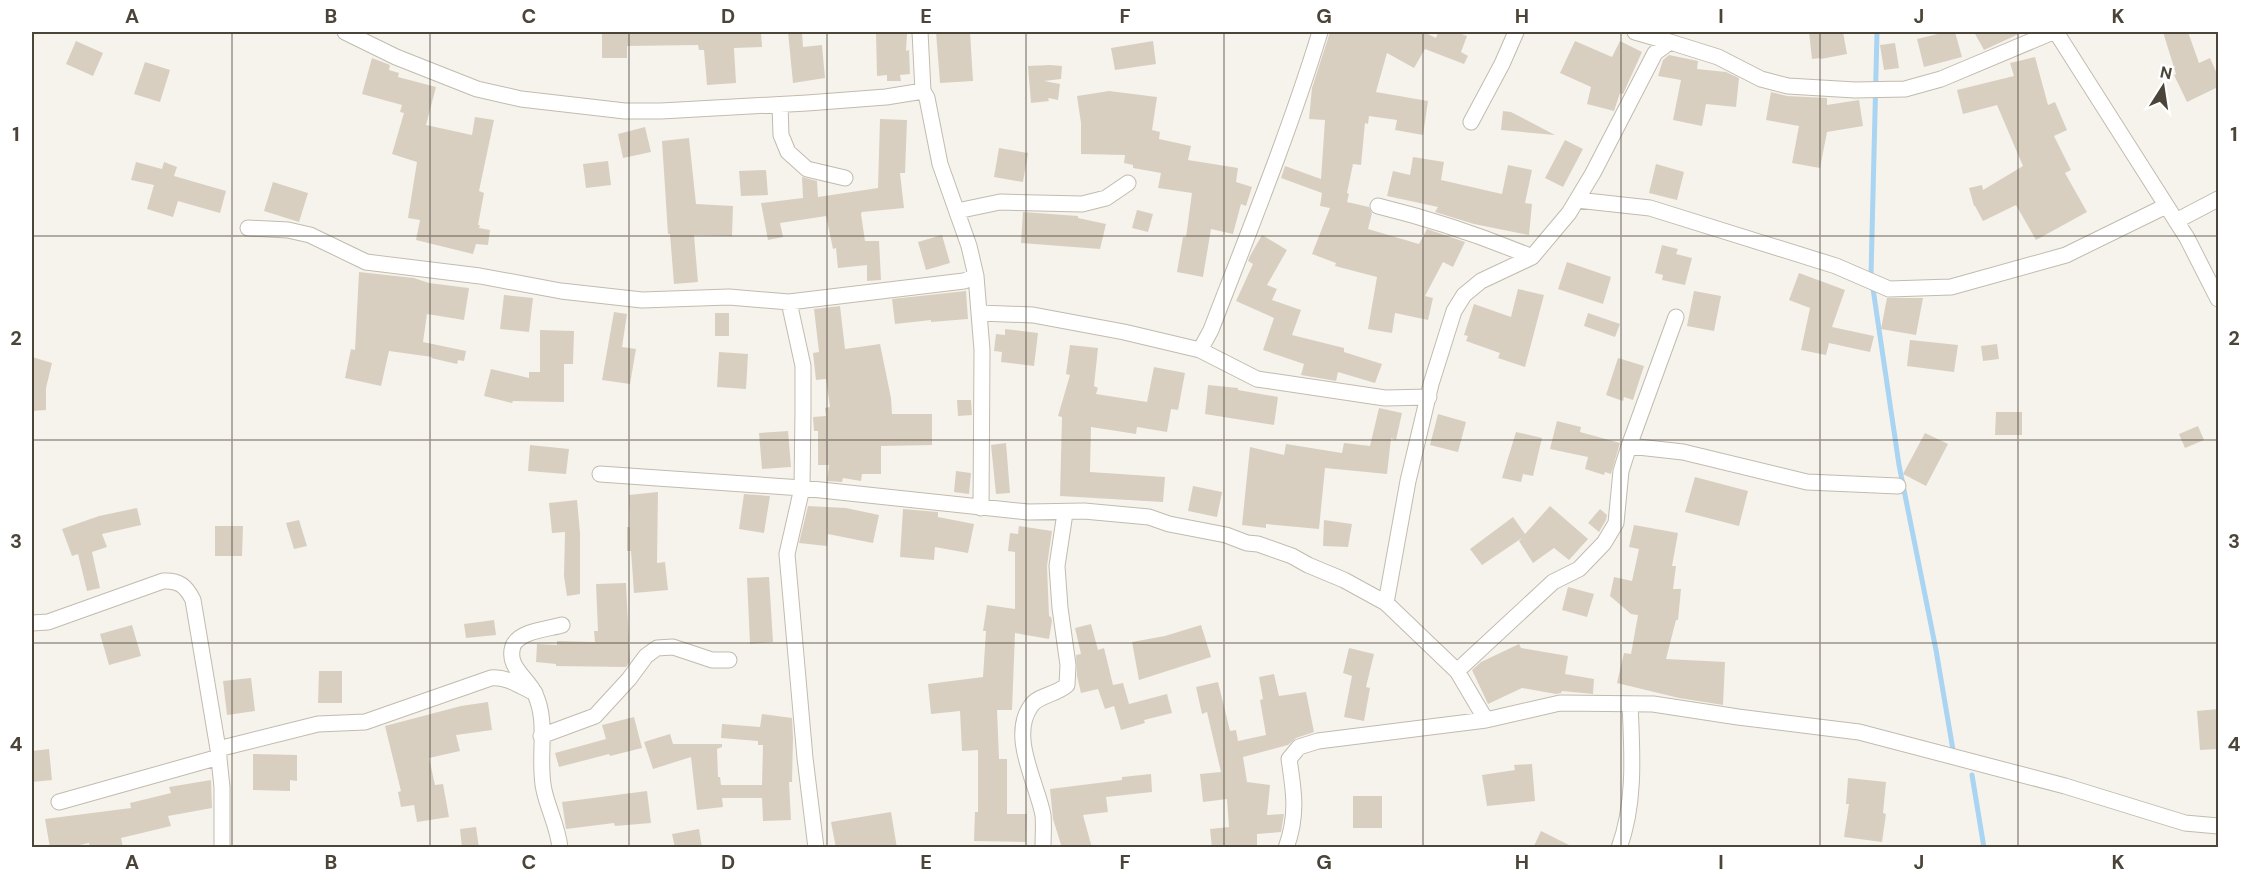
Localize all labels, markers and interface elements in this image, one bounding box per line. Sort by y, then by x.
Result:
text: A [125,3,139,29]
text: B [325,3,337,29]
text: C [522,3,536,29]
text: D [721,3,735,29]
text: E [920,3,932,29]
text: F [1119,3,1131,29]
text: G [1316,3,1332,29]
text: H [1515,3,1529,29]
text: I [1718,3,1724,29]
text: J [1914,3,1924,29]
text: K [2111,3,2125,29]
north arrow [2133,57,2193,117]
text: N [2158,61,2174,84]
text: 1 [12,121,20,147]
text: 1 [2230,121,2238,147]
text: 2 [10,325,22,351]
text: 2 [2228,325,2240,351]
text: 3 [10,528,22,554]
text: 3 [2228,528,2240,554]
text: 4 [10,731,23,757]
text: 4 [2228,731,2241,757]
text: A [125,849,139,875]
text: B [325,849,337,875]
text: C [522,849,536,875]
text: D [721,849,735,875]
text: E [920,849,932,875]
text: F [1119,849,1131,875]
text: G [1316,849,1332,875]
text: H [1515,849,1529,875]
text: I [1718,849,1724,875]
text: J [1914,849,1924,875]
text: K [2111,849,2125,875]

